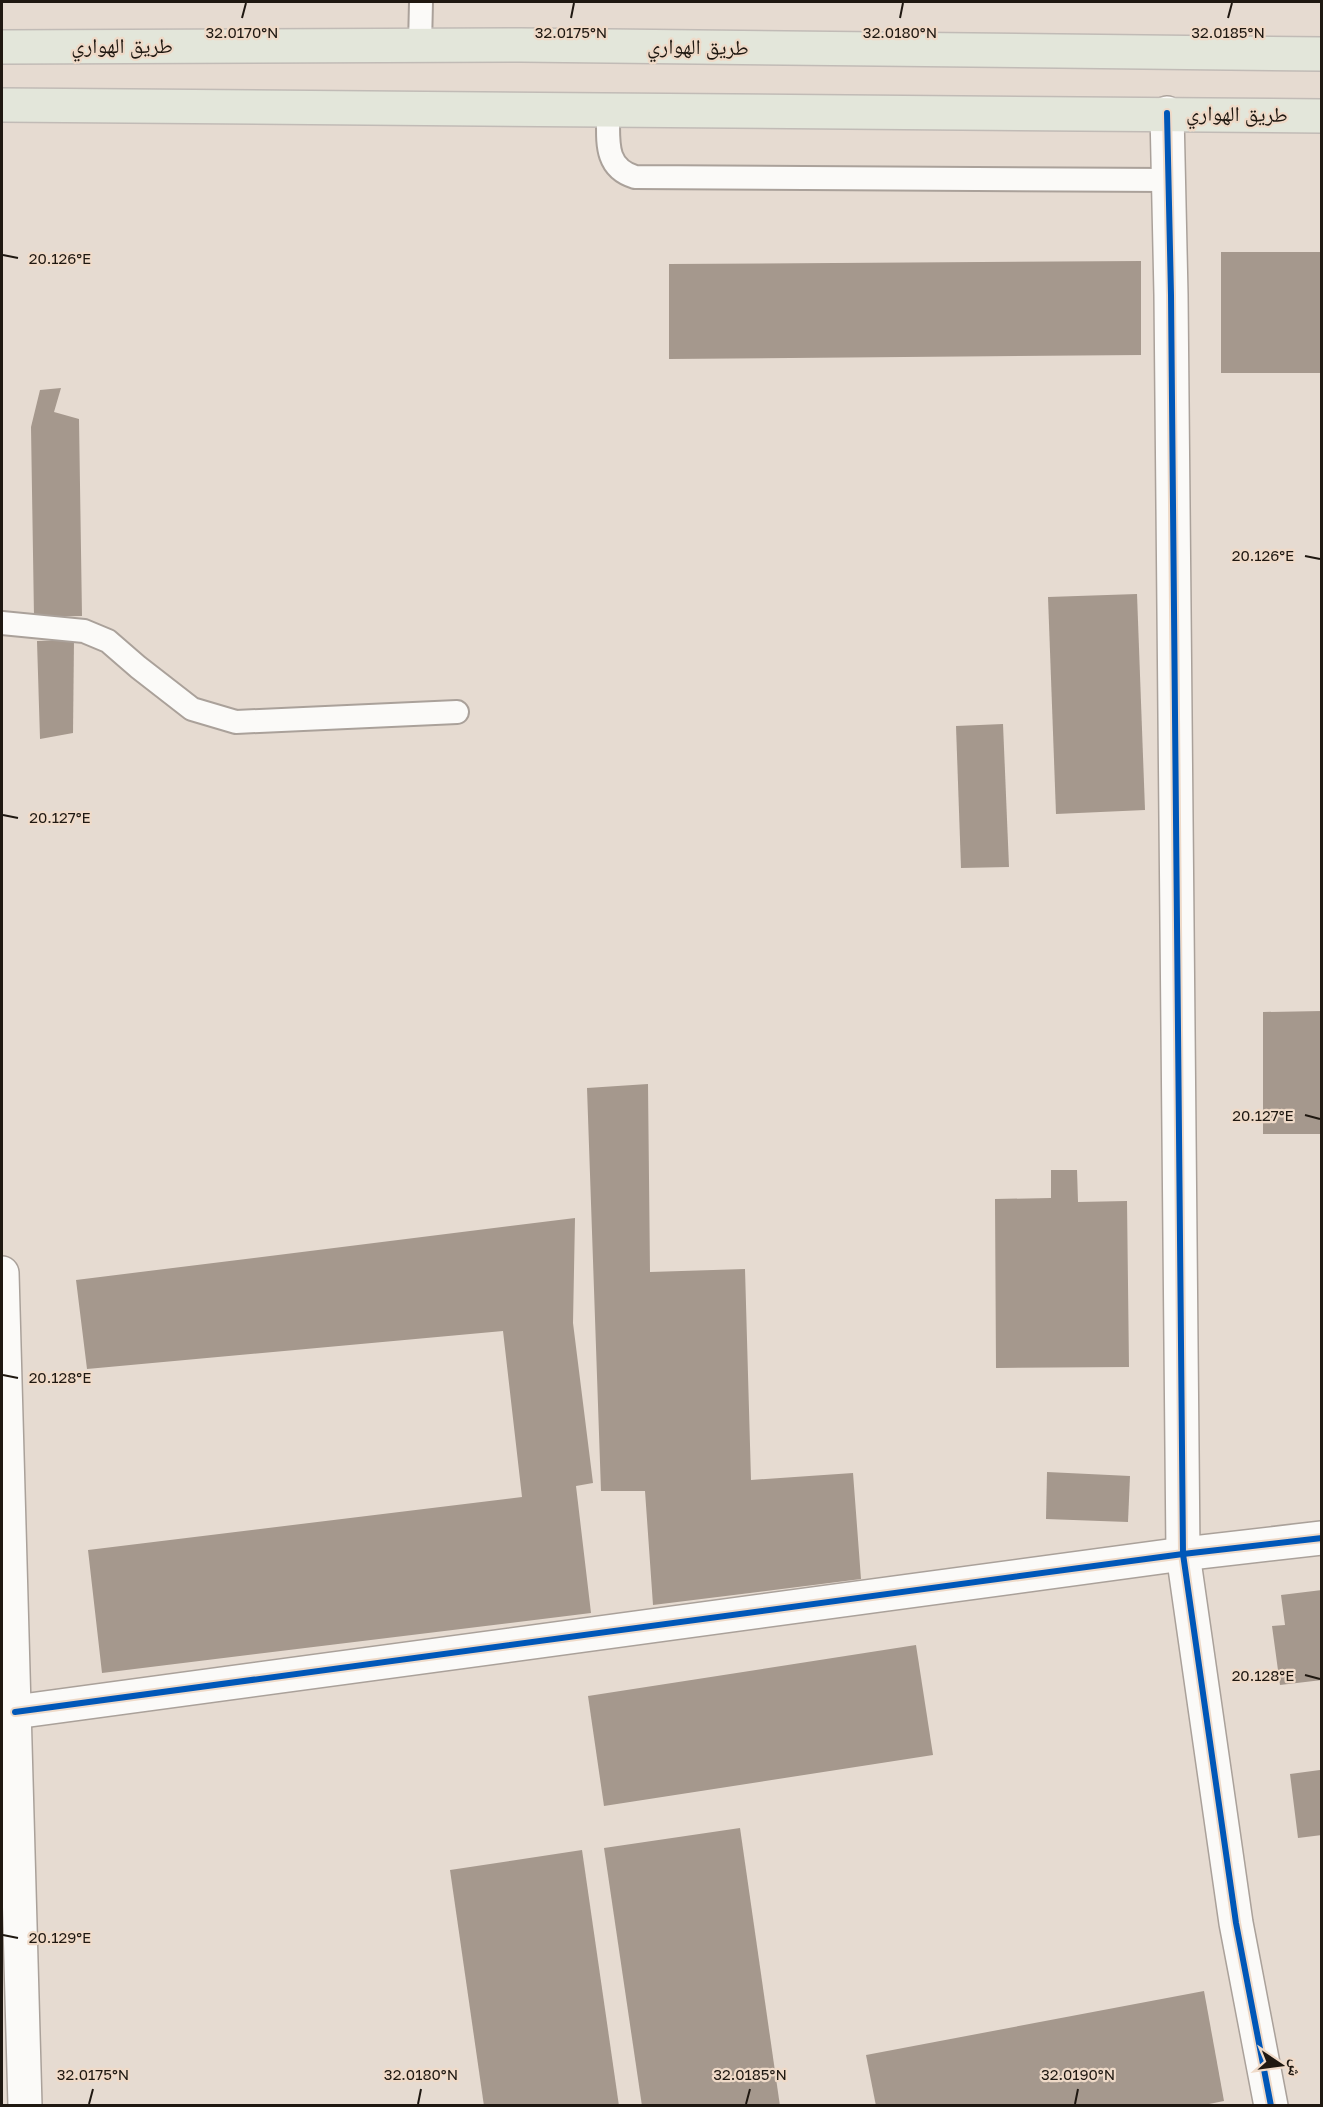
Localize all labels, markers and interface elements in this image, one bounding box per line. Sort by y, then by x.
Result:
text: 32.0170°N [205,23,279,41]
text: 32.0175°N [535,23,607,41]
text: 32.0180°N [863,23,937,41]
text: 32.0185°N [1191,23,1265,41]
street label: طريق الهواري [71,32,173,62]
street label: طريق الهواري [647,32,749,64]
street label: طريق الهواري [1186,99,1288,131]
text: 20.126°E [29,249,91,267]
text: 20.126°E [1232,546,1294,564]
text: 20.127°E [29,808,91,826]
text: 20.127°E [1232,1106,1294,1124]
text: 20.128°E [29,1368,91,1386]
text: 20.128°E [1232,1666,1294,1684]
text: 20.129°E [29,1928,91,1946]
north arrow [1251,2035,1311,2095]
text: ش [1284,2058,1307,2079]
text: 32.0175°N [57,2065,129,2083]
text: 32.0180°N [384,2065,458,2083]
text: 32.0185°N [713,2065,787,2083]
text: 32.0190°N [1041,2065,1115,2083]

